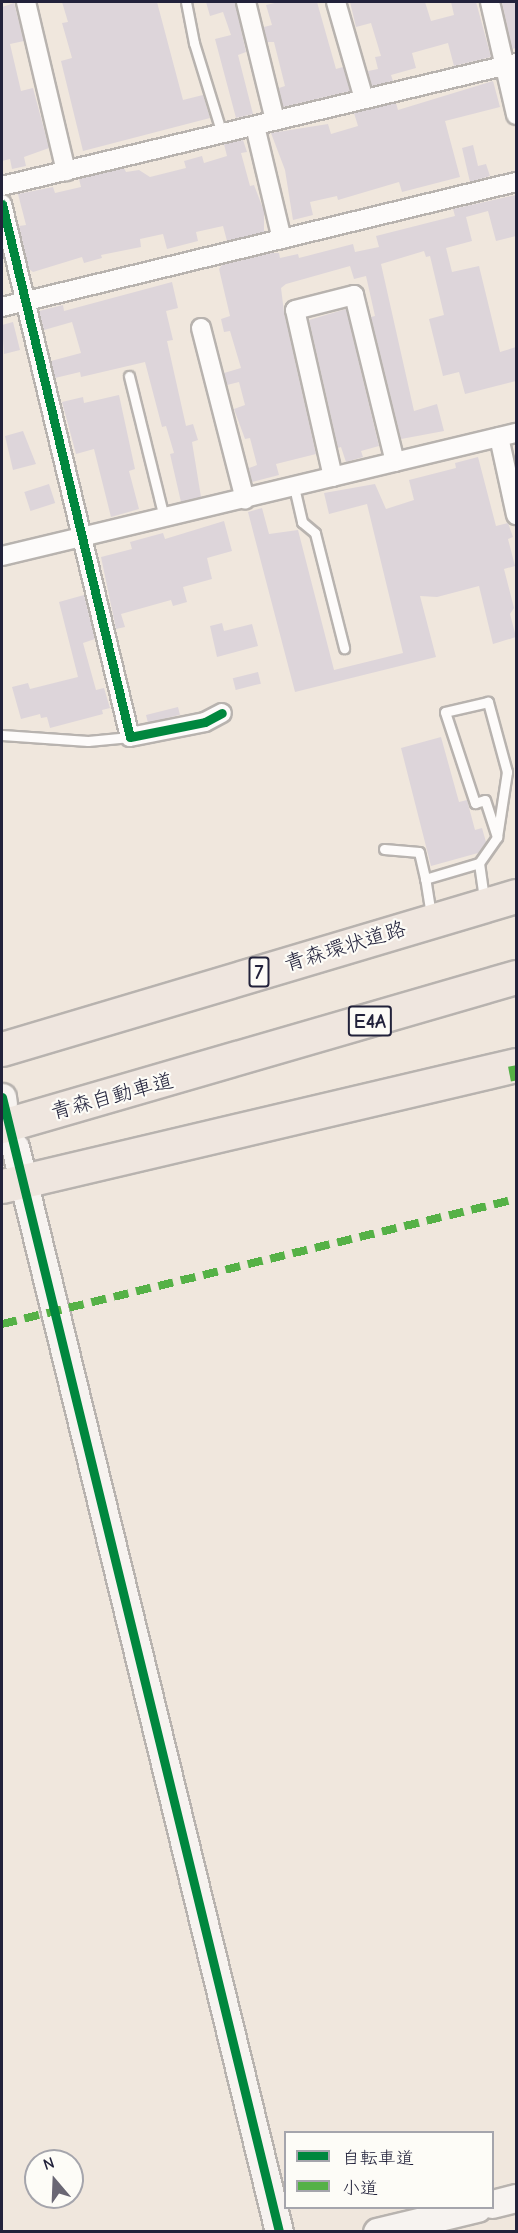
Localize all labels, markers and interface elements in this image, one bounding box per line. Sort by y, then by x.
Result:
street label: 青森環状道路 [281,916,409,976]
road number: 7 [248,955,270,989]
road number: E4A [348,1004,392,1038]
street label: 青森自動車道 [48,1068,176,1124]
legend [284,2131,494,2209]
text: 自転車道 [342,2148,414,2169]
north arrow [24,2149,84,2209]
text: N [41,2154,57,2174]
text: 小道 [342,2178,378,2199]

